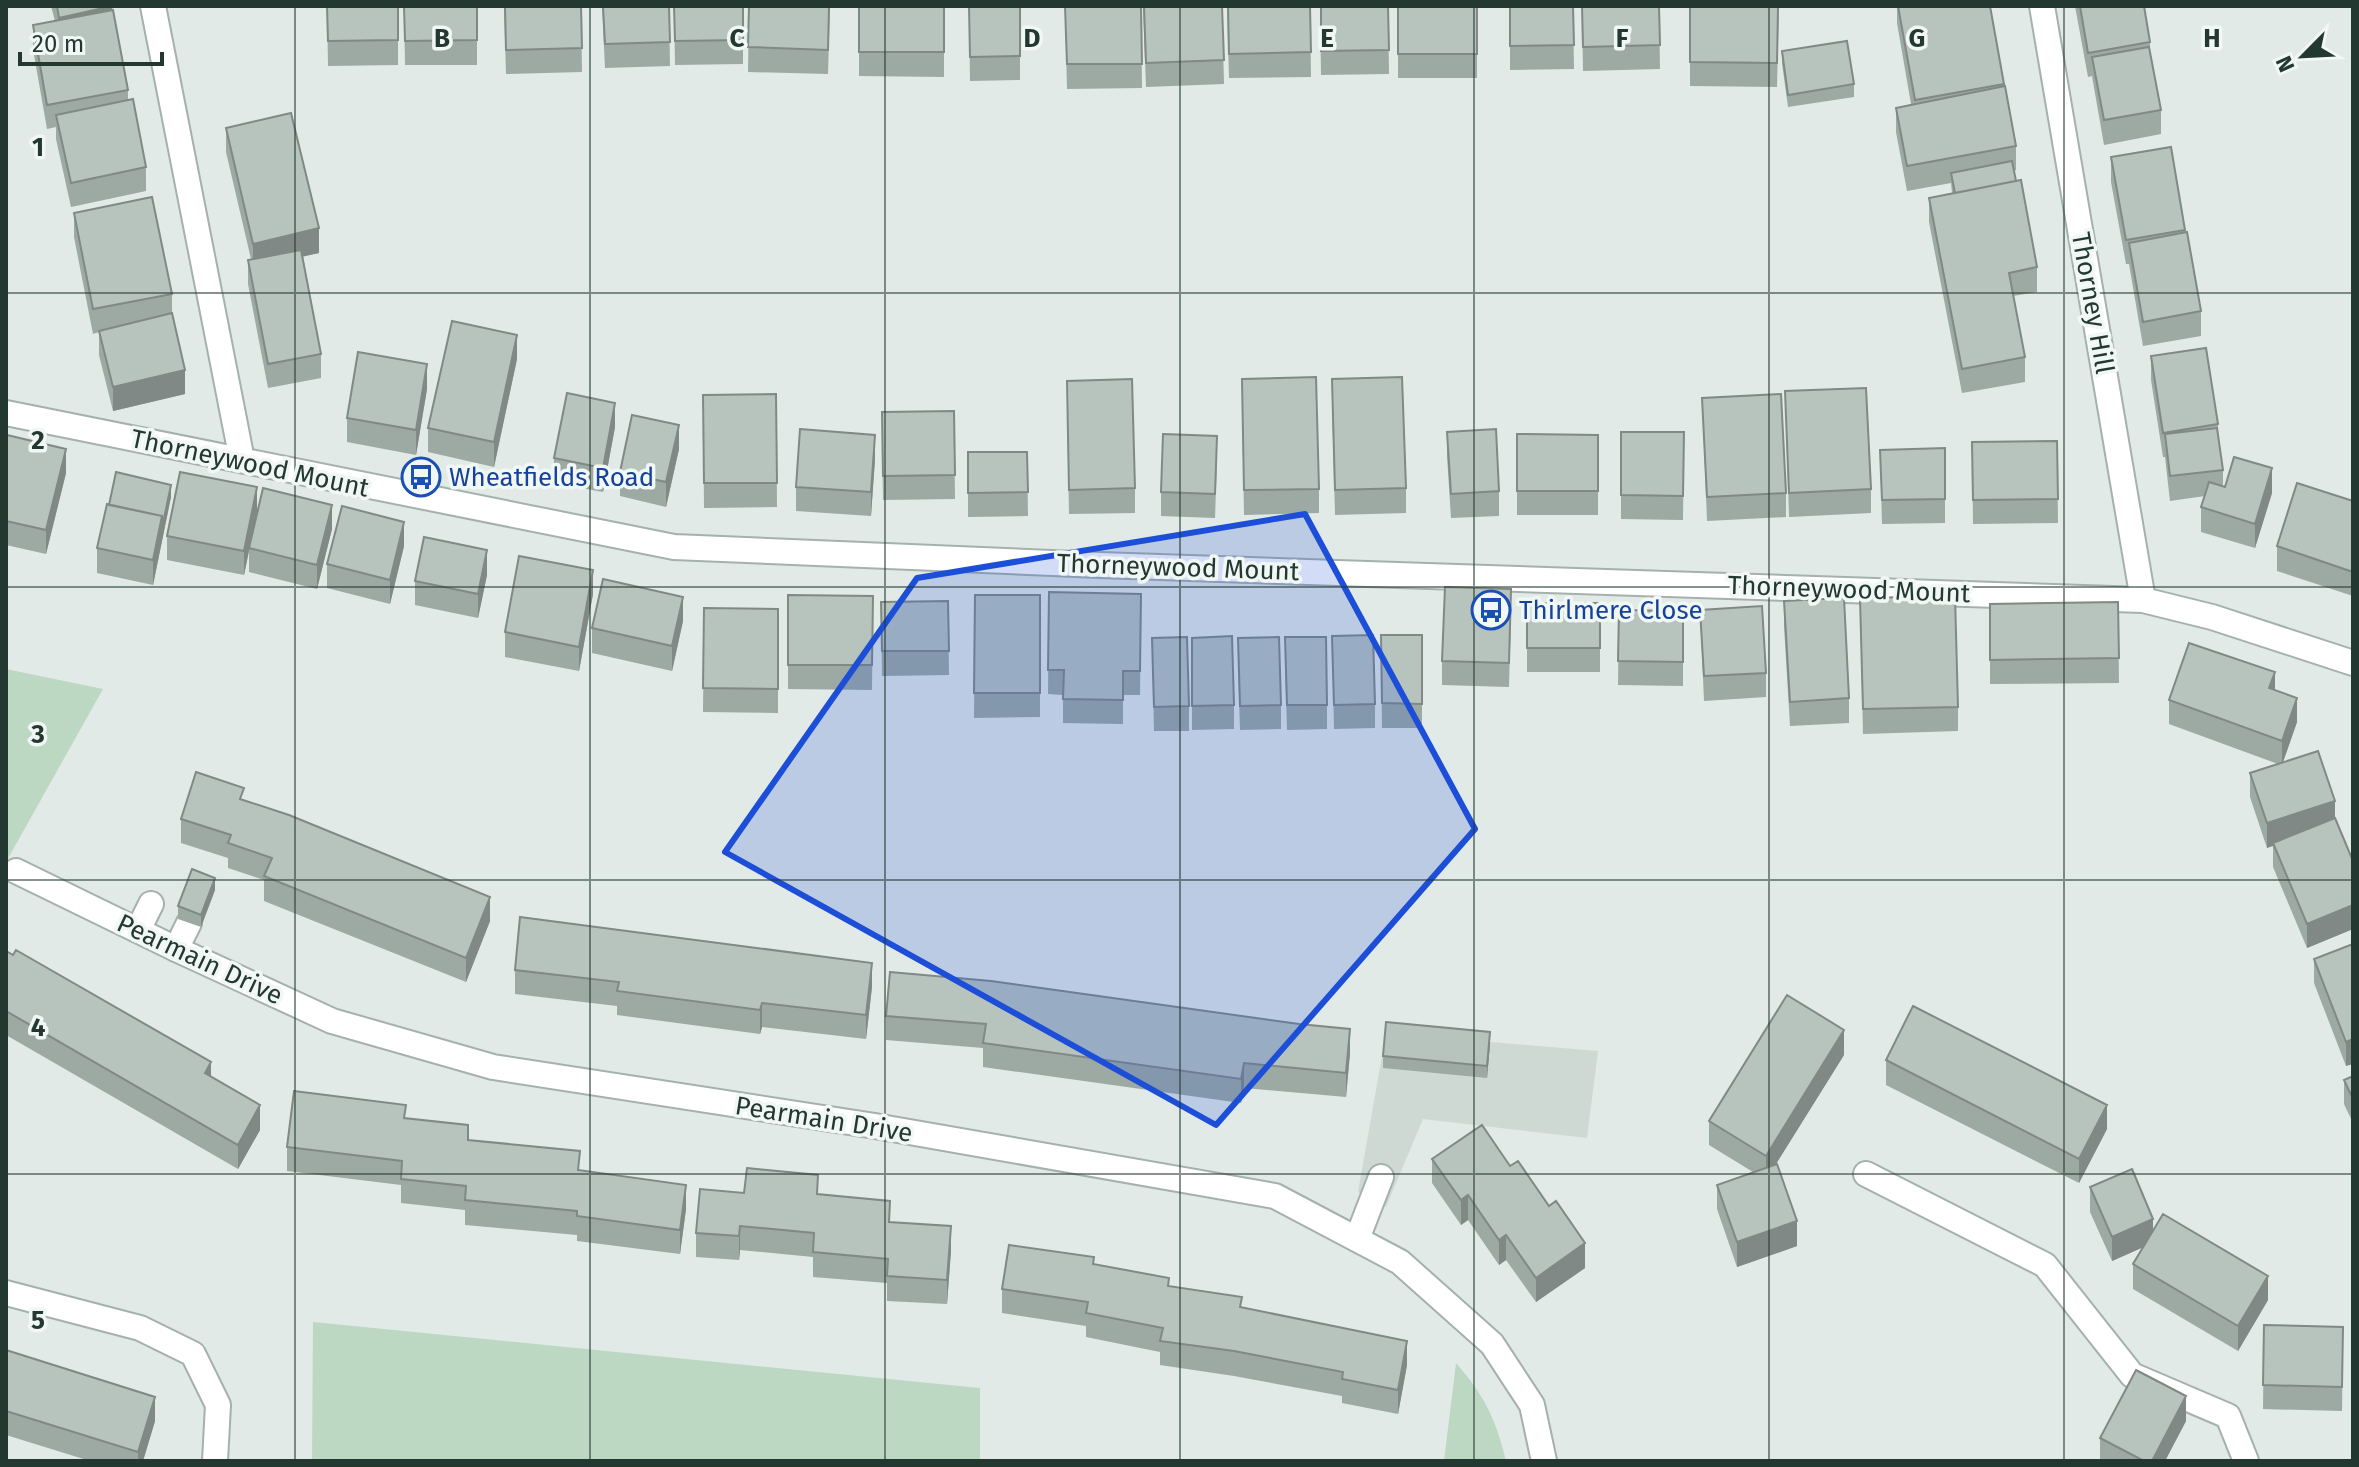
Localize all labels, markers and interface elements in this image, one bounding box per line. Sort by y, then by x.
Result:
scale bar [20,16,162,66]
north arrow [2263,16,2343,96]
text: B [434,23,450,54]
text: C [730,23,745,54]
text: D [1024,23,1041,54]
text: E [1320,23,1334,54]
text: F [1616,23,1629,54]
text: G [1909,23,1925,54]
text: H [2203,23,2221,54]
text: 20 m [32,30,84,58]
text: N [2270,52,2300,76]
text: 1 [32,132,44,163]
street label: Thorney Hill [2065,230,2120,377]
street label: Thorneywood Mount [128,423,372,504]
text: 2 [31,425,45,456]
bus stop icon: Wheatfields Road [400,456,442,498]
place label: Wheatfields Road [449,462,654,493]
street label: Thorneywood Mount [1056,548,1300,587]
street label: Thorneywood Mount [1727,570,1971,609]
bus stop icon: Thirlmere Close [1470,589,1512,631]
place label: Thirlmere Close [1519,595,1703,626]
text: 3 [30,719,45,750]
street label: Pearmain Drive [112,908,288,1011]
text: 4 [31,1012,46,1043]
street label: Pearmain Drive [733,1090,915,1149]
text: 5 [31,1305,45,1336]

